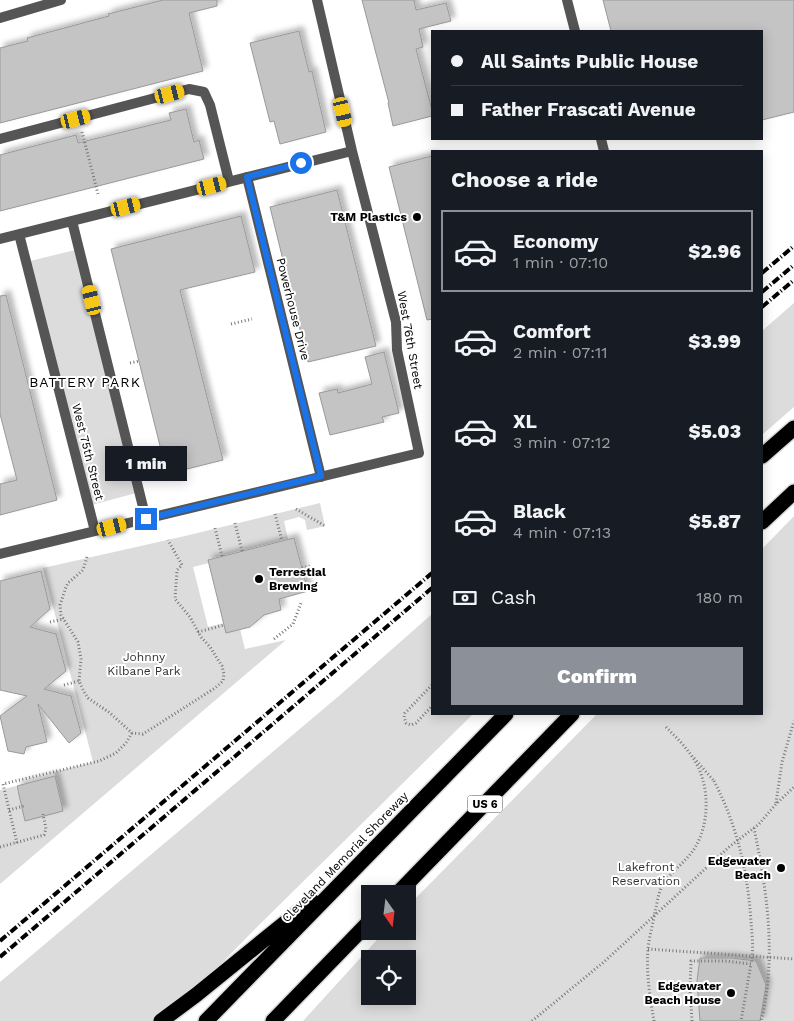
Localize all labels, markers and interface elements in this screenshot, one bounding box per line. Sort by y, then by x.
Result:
text: All Saints Public House [481,50,698,73]
car [153,83,186,105]
car [332,96,353,128]
text: Father Frascati Avenue [481,98,696,121]
car [59,108,92,130]
route start [290,152,312,174]
text: Choose a ride [451,167,598,192]
car [195,175,228,197]
car [109,196,142,218]
place label: T&M Plastics [330,210,408,224]
marker: T&M Plastics [411,211,423,223]
icon: car [453,229,498,274]
text: Economy [513,230,598,253]
text: $2.96 [688,240,741,263]
text: 1 min · 07:10 [513,253,608,272]
street label: Powerhouse Drive [273,256,313,362]
car [81,284,102,316]
street label: West 76th Street [394,290,426,390]
icon: car [453,319,498,364]
text: Comfort [513,320,591,343]
text: $3.99 [688,330,741,353]
text: 2 min · 07:11 [513,343,608,362]
district label: BATTERY PARK [29,374,141,390]
street label: West 75th Street [69,402,107,502]
icon: car [453,409,498,454]
text: XL [513,410,537,433]
text: $5.03 [688,420,741,443]
text: 3 min · 07:12 [513,433,611,452]
callout: 1 min [105,446,187,482]
text: 1 min [125,454,167,473]
icon: car [453,499,498,544]
text: Black [513,500,566,523]
route end [135,508,157,530]
text: $5.87 [689,510,741,533]
car [95,516,128,538]
text: 4 min · 07:13 [513,523,611,542]
place label: Terrestial Brewing [269,565,326,593]
marker: Terrestial Brewing [253,573,265,585]
icon: cash [451,584,479,612]
text: Cash [491,586,537,609]
text: 180 m [696,588,743,607]
button: Confirm [451,647,743,705]
park label: Johnny Kilbane Park [107,650,181,678]
street label: Cleveland Memorial Shoreway [279,788,412,925]
road number: US 6 [468,796,502,812]
place label: Edgewater Beach [708,854,772,882]
park label: Lakefront Reservation [612,860,680,888]
marker: Edgewater Beach [775,862,787,874]
north arrow [361,885,416,940]
map controls [361,885,416,1005]
button: locate [361,950,416,1005]
place label: Edgewater Beach House [644,979,722,1007]
marker: Edgewater Beach House [725,987,737,999]

